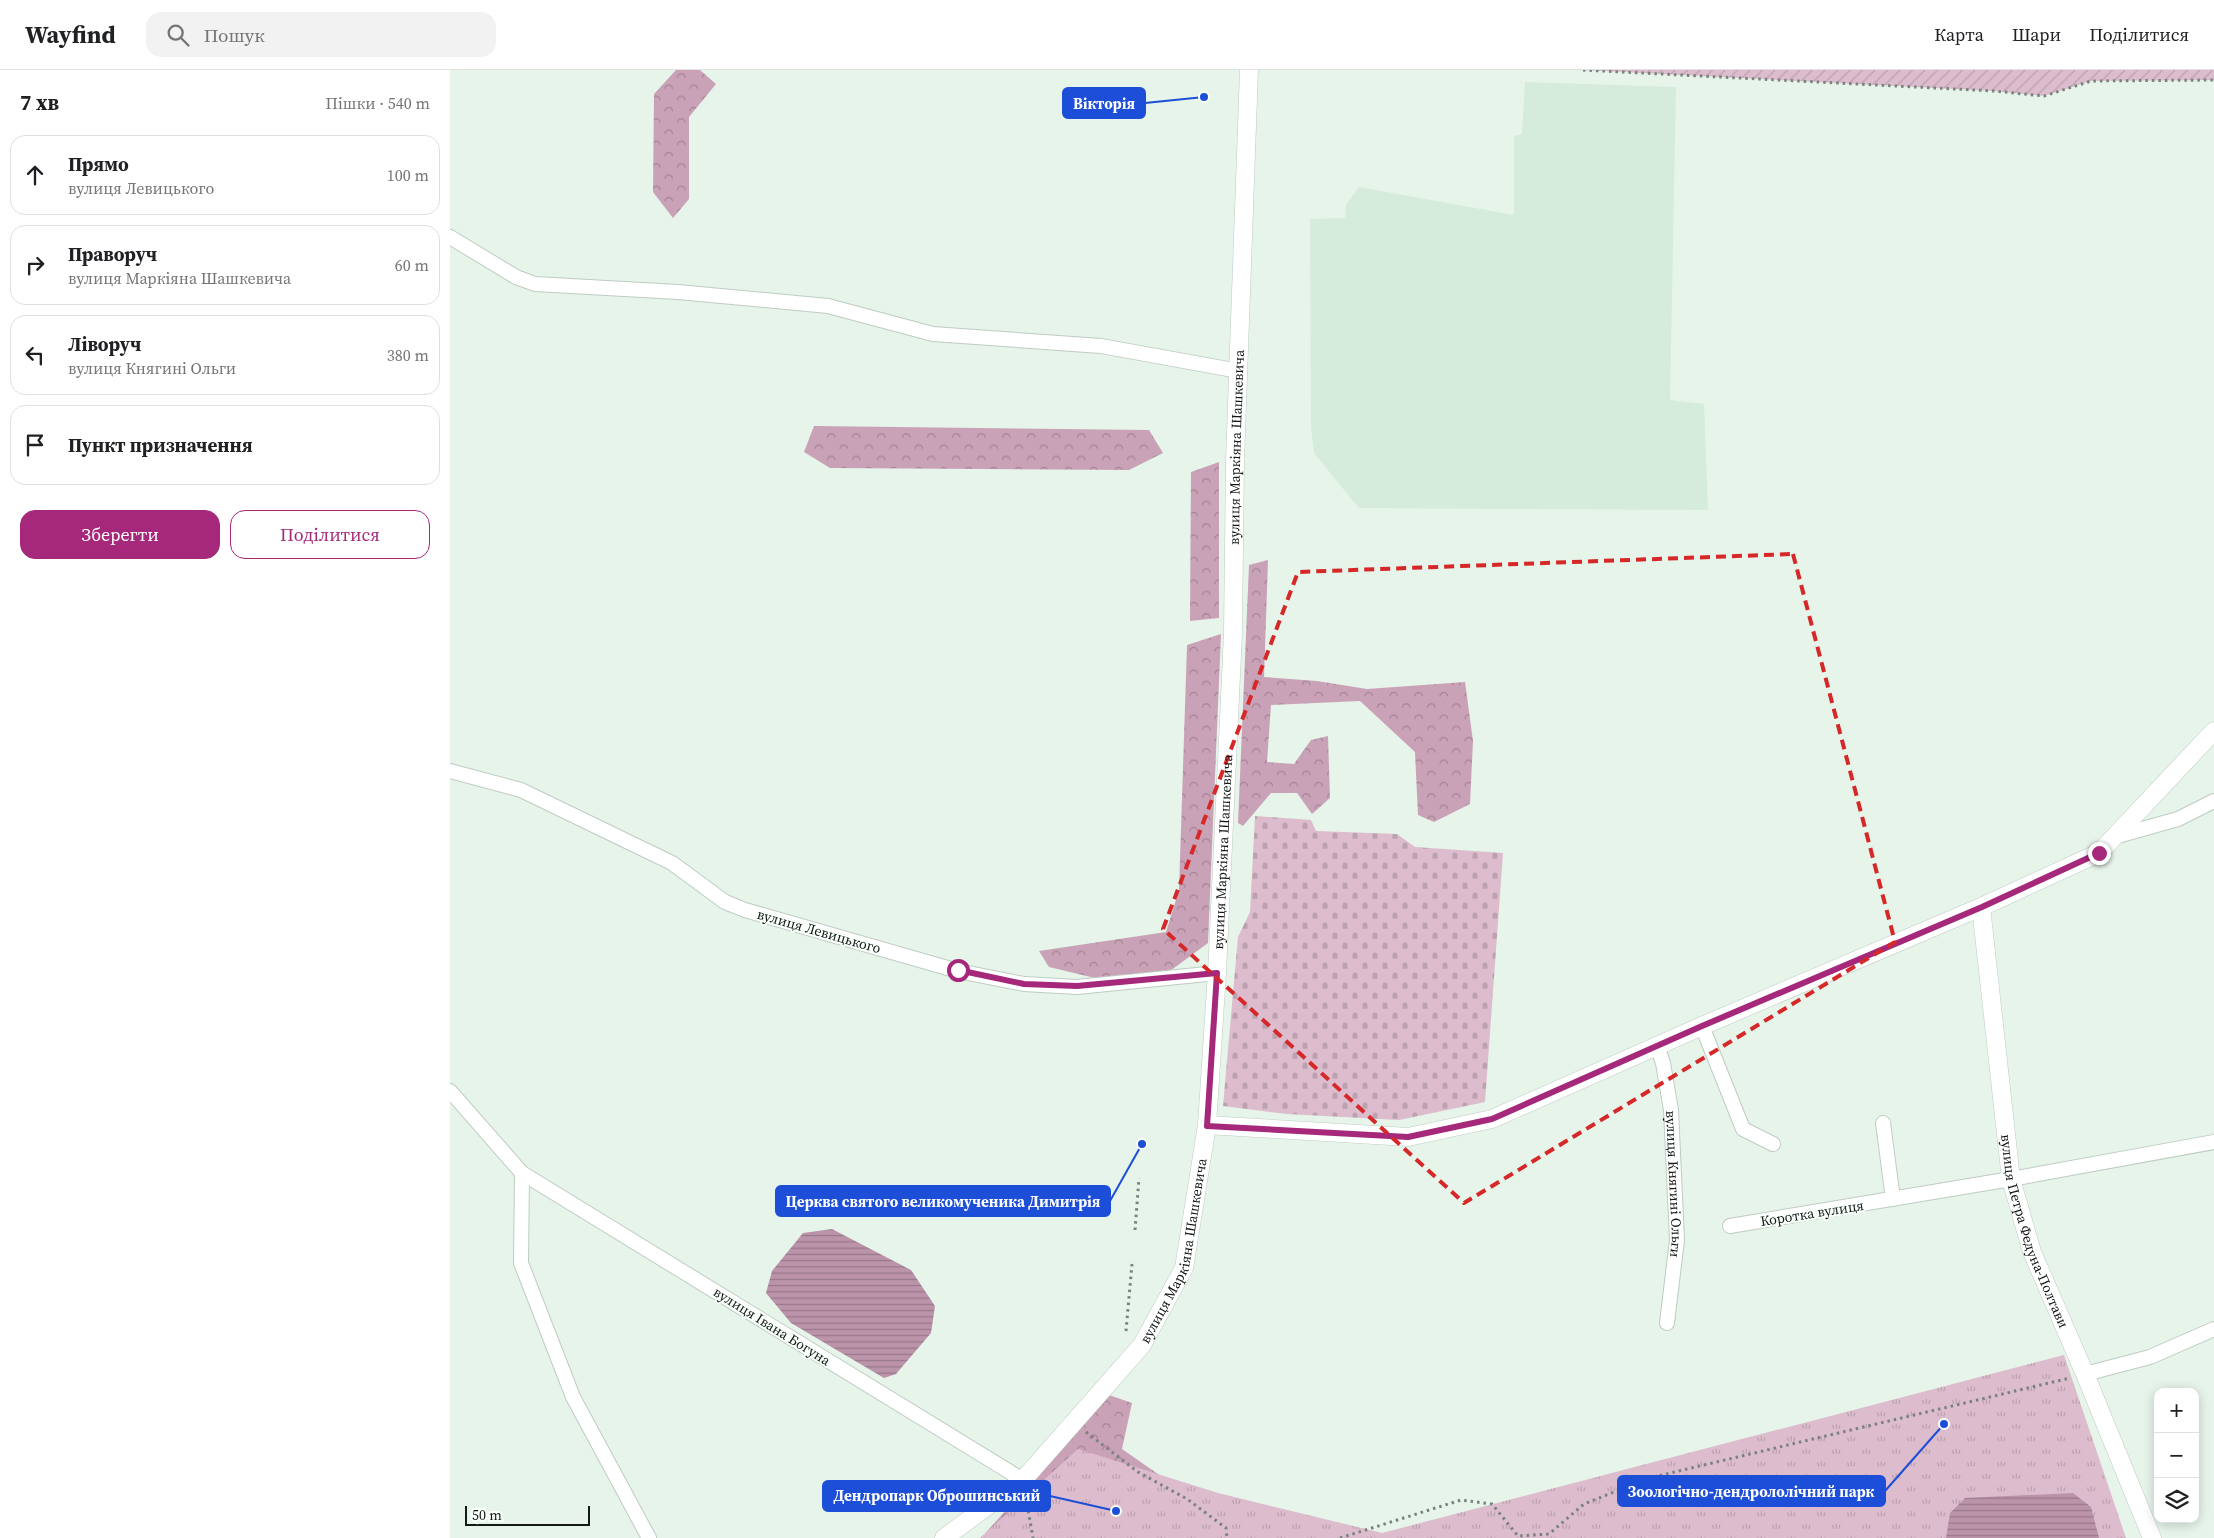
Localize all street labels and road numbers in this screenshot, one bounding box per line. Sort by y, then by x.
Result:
street label: вулиця Маркіяна Шашкевича [1224,348,1249,545]
street label: вулиця Маркіяна Шашкевича [1208,753,1237,950]
street label: вулиця Левицького [755,904,884,958]
street label: вулиця Княгині Ольги [1661,1110,1687,1259]
street label: вулиця Петра Федуна-Полтави [1996,1133,2074,1331]
street label: вулиця Маркіяна Шашкевича [1135,1156,1212,1347]
street label: Коротка вулиця [1759,1195,1865,1231]
street label: вулиця Івана Богуна [710,1282,835,1371]

